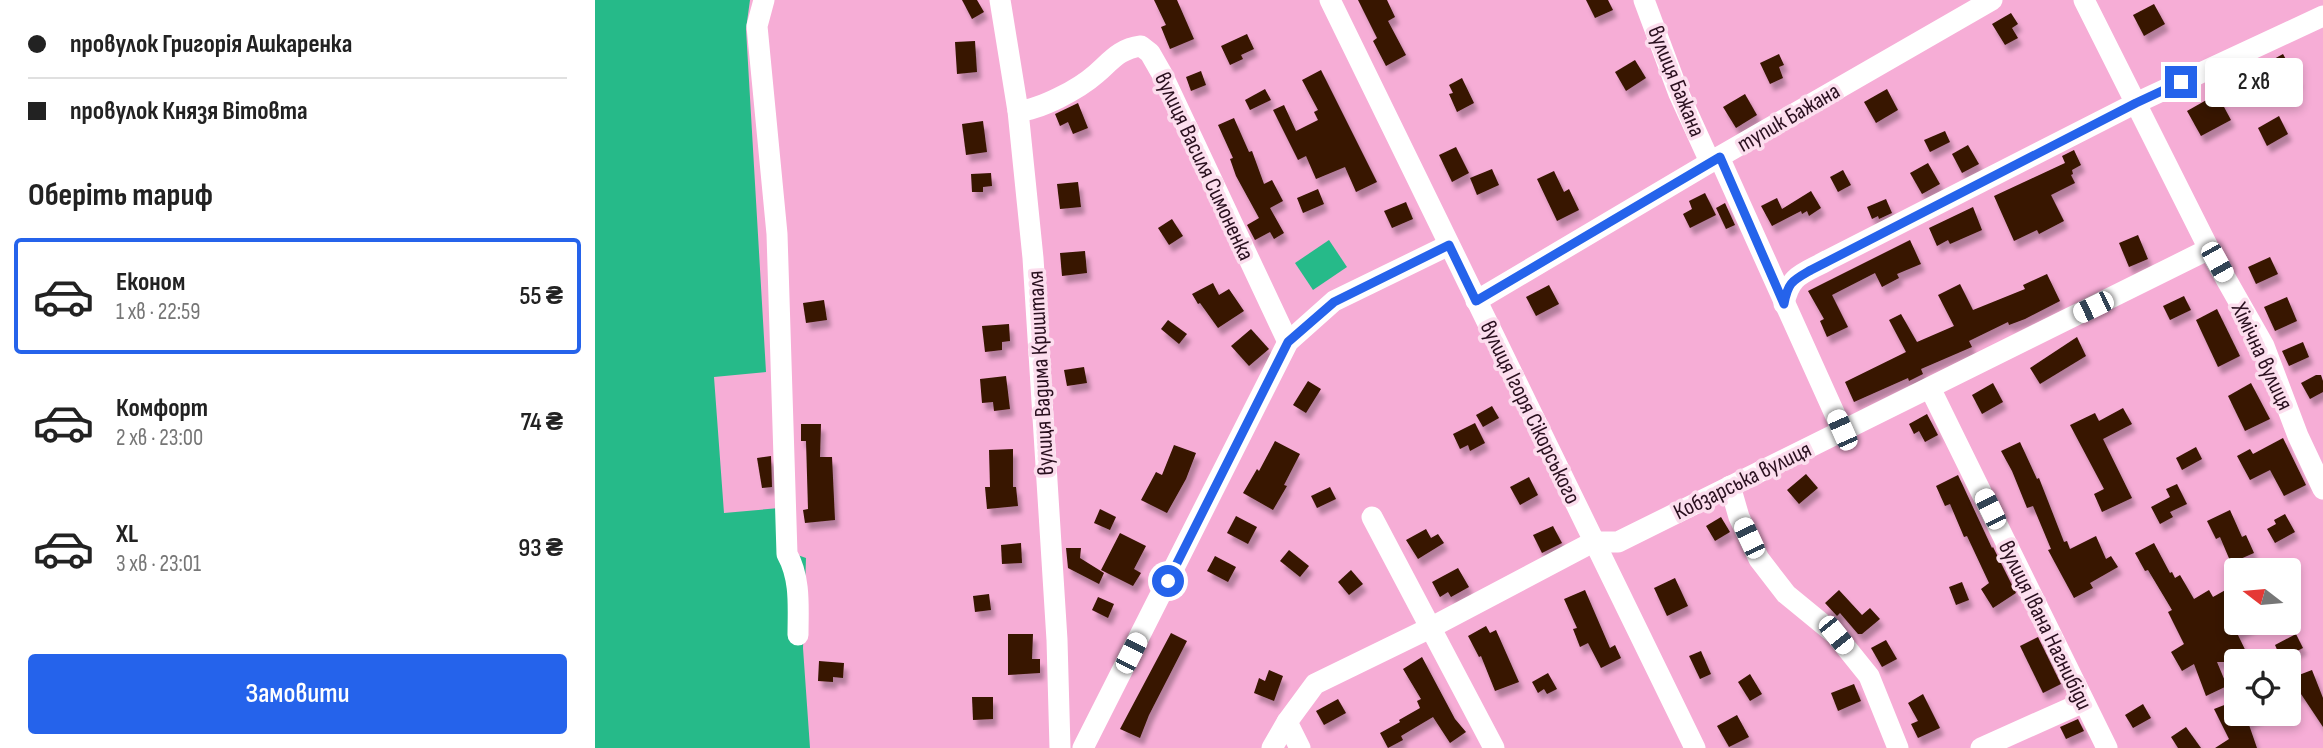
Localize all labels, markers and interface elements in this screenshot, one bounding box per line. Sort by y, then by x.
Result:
street label: вулиця Бажана [1641,22,1711,141]
text: провулок Григорія Ашкаренка [70,29,352,60]
callout: 2 хв [2205,57,2303,106]
route end [2165,66,2197,98]
street label: вулиця Василя Симоненка [1148,68,1260,265]
text: 2 хв [2238,68,2270,96]
street label: тупик Бажана [1732,77,1845,158]
text: провулок Князя Вітовта [70,96,308,127]
text: Оберіть тариф [28,176,213,215]
car [2198,239,2237,285]
icon: car [32,265,95,328]
text: Економ [116,267,185,298]
street label: вулиця Вадима Кришталя [1022,270,1060,476]
text: 55 ₴ [520,281,563,312]
car [2070,288,2117,326]
street label: Хімічна вулиця [2225,297,2299,415]
text: 1 хв · 22:59 [116,298,201,326]
street label: вулиця Ігоря Сікорського [1474,316,1587,509]
icon: car [32,391,95,454]
text: Комфорт [116,393,208,424]
text: 74 ₴ [520,407,563,438]
car [1824,407,1861,453]
text: 2 хв · 23:00 [116,424,203,452]
street label: Кобзарська вулиця [1669,435,1816,526]
car [1972,486,2009,532]
car [1731,515,1768,561]
icon: car [32,517,95,580]
text: XL [116,519,138,550]
text: 93 ₴ [518,533,563,564]
street label: вулиця Івана Нагнибіди [1992,536,2098,715]
text: 3 хв · 23:01 [116,550,201,578]
north arrow [2224,558,2301,635]
map controls [2224,558,2301,726]
route start [1152,565,1184,597]
car [1815,612,1858,658]
car [1113,630,1150,676]
button: locate [2224,649,2301,726]
button: Замовити [28,654,567,734]

